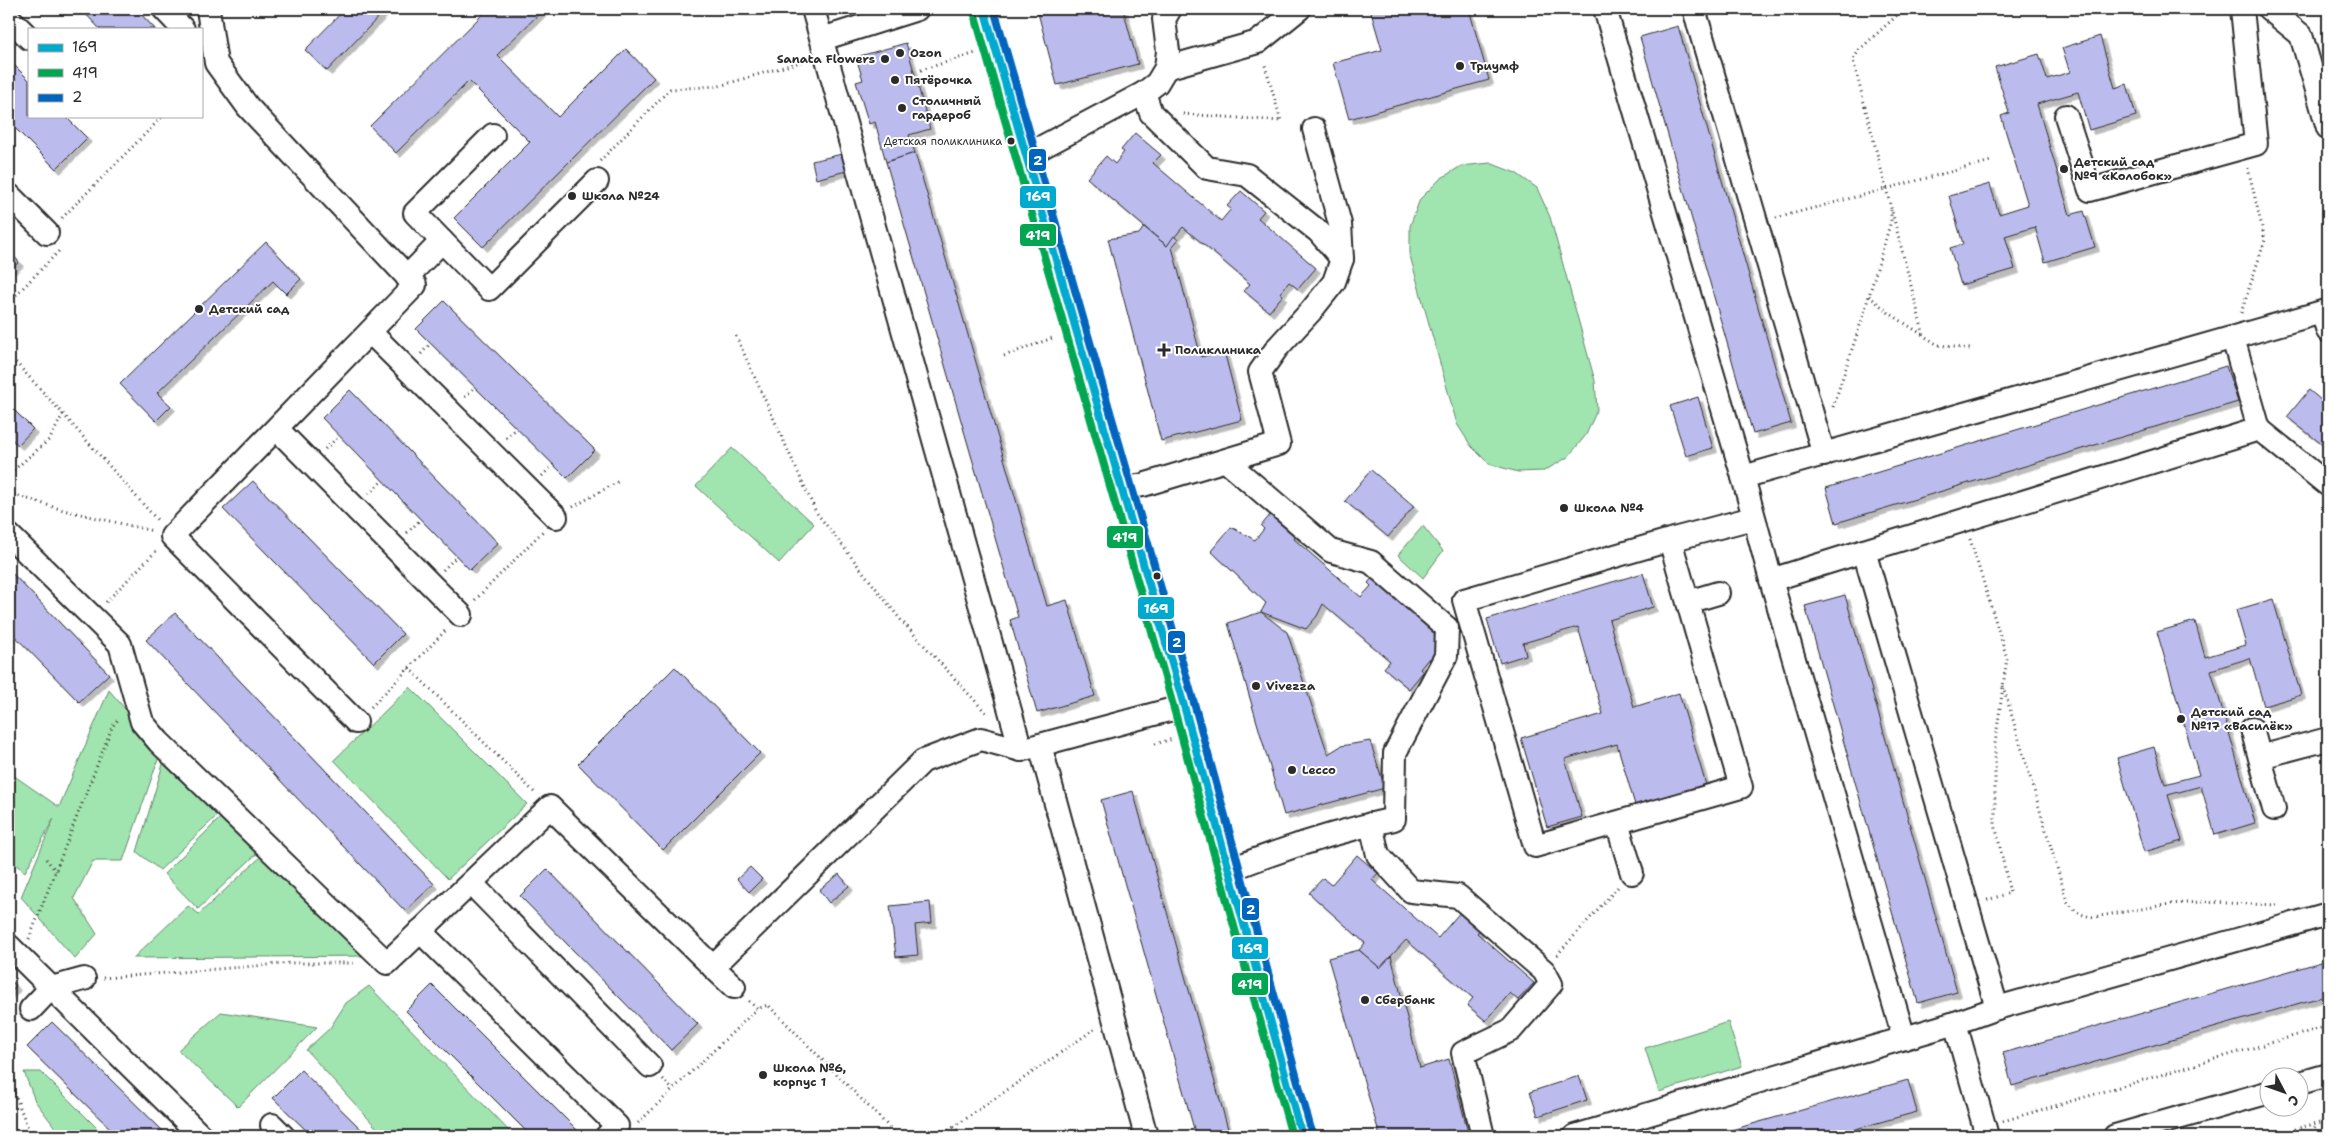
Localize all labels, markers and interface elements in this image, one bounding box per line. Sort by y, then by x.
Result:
legend [28,28,202,118]
text: 169 [72,37,98,57]
place label: Ozon [910,45,942,61]
marker: Ozon [894,47,906,59]
place label: Sanata Flowers [777,51,875,67]
marker: Sanata Flowers [879,53,891,65]
place label: Триумф [1470,58,1519,74]
marker: Триумф [1454,60,1466,72]
text: 419 [72,63,98,83]
place label: Пятёрочка [905,72,973,88]
marker: Пятёрочка [889,74,901,86]
text: 2 [72,87,83,107]
place label: Столичный гардероб [912,93,982,123]
marker: Столичный гардероб [896,102,908,114]
place label: Детская поликлиника [884,134,1002,149]
marker: Детская поликлиника [1006,136,1016,146]
line badge: 2 [1028,148,1047,172]
text: 2 [1033,151,1043,169]
place label: Детский сад №9 «Колобок» [2074,154,2172,184]
marker: Детский сад №9 «Колобок» [2058,163,2070,175]
line badge: 169 [1019,185,1057,209]
text: 169 [1025,187,1051,205]
place label: Школа №24 [582,188,660,204]
marker: Школа №24 [566,190,578,202]
line badge: 419 [1019,223,1057,247]
text: 419 [1026,226,1050,244]
place label: Детский сад [209,301,290,317]
marker: Детский сад [193,303,205,315]
place label: Поликлиника [1175,342,1262,358]
marker: Поликлиника [1157,343,1171,357]
place label: Школа №4 [1574,500,1644,516]
marker: Школа №4 [1558,502,1570,514]
line badge: 419 [1106,525,1144,549]
text: 419 [1113,528,1137,546]
unlabelled marker [1152,571,1162,581]
line badge: 169 [1137,596,1175,620]
text: 169 [1143,599,1169,617]
line badge: 2 [1167,630,1186,654]
text: 2 [1172,633,1182,651]
place label: Vivezza [1266,678,1316,694]
marker: Vivezza [1250,680,1262,692]
place label: Детский сад №17 «Василёк» [2191,704,2293,734]
marker: Детский сад №17 «Василёк» [2175,713,2187,725]
place label: Lecco [1302,762,1336,778]
marker: Lecco [1286,764,1298,776]
line badge: 2 [1241,897,1260,921]
text: 2 [1246,900,1256,918]
line badge: 169 [1231,936,1269,960]
text: 169 [1237,939,1263,957]
line badge: 419 [1231,972,1269,996]
text: 419 [1238,975,1262,993]
place label: Сбербанк [1375,992,1436,1008]
marker: Сбербанк [1359,994,1371,1006]
place label: Школа №6, корпус 1 [773,1060,846,1090]
north arrow [2260,1068,2310,1118]
marker: Школа №6, корпус 1 [757,1069,769,1081]
text: С [2284,1091,2303,1110]

